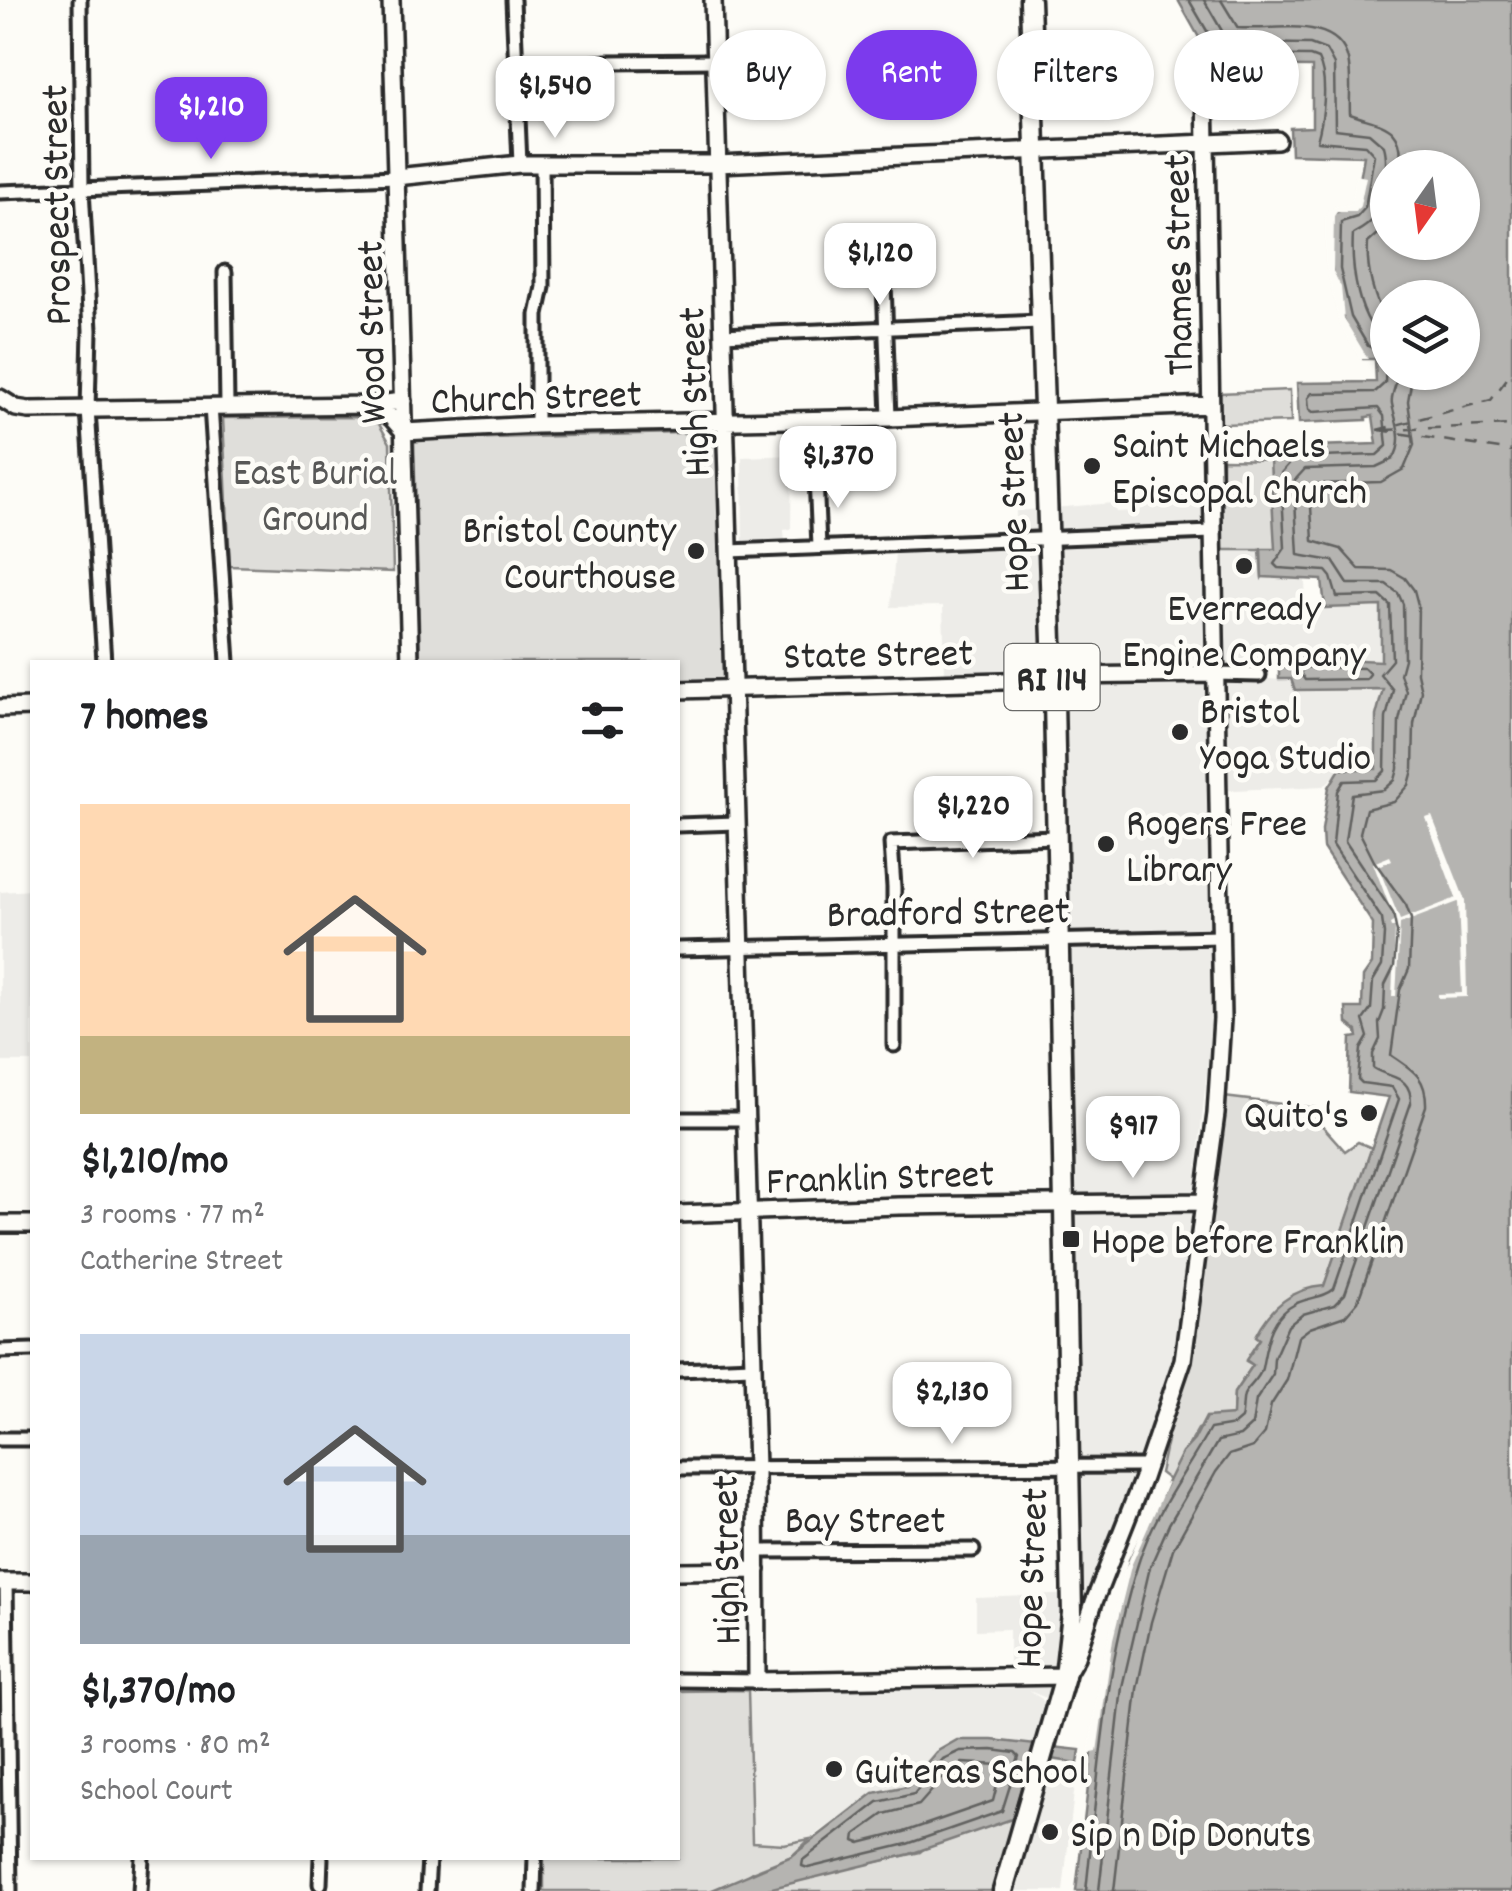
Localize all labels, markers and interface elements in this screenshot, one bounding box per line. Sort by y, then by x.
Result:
chip: Buy [710,30,826,120]
chip: Rent [846,30,977,120]
chip: Filters [997,30,1154,120]
chip: New [1174,30,1299,120]
pin: $1,540 [474,56,636,141]
text: $1,540 [518,65,592,111]
pin: $1,210 [130,77,292,162]
street label: Prospect Street [30,84,91,326]
text: $1,210 [177,86,245,132]
north arrow [1370,150,1480,260]
map controls [1370,150,1480,390]
street label: Thames Street [1152,154,1213,376]
pin: $1,120 [799,223,961,308]
text: $1,120 [846,232,914,278]
street label: Wood Street [345,240,406,424]
button: layers [1370,280,1480,390]
street label: High Street [667,306,730,478]
street label: Church Street [430,369,643,434]
street label: Hope Street [986,410,1049,593]
place label: Saint Michaels Episcopal Church [1112,421,1367,524]
pin: $1,370 [757,426,919,511]
text: $1,370 [801,435,875,481]
park label: East Burial Ground [233,448,397,551]
marker: Saint Michaels Episcopal Church [1081,455,1103,477]
place label: Bristol County Courthouse [463,506,677,609]
marker: Bristol County Courthouse [685,540,707,562]
marker: Everready Engine Company [1233,555,1255,577]
place label: Everready Engine Company [1122,584,1367,687]
street label: State Street [783,628,974,689]
road number: RI 114 [1004,644,1100,710]
place label: Bristol Yoga Studio [1200,687,1371,790]
text: 7 homes [80,690,209,750]
icon: filters [575,693,630,748]
marker: Bristol Yoga Studio [1169,721,1191,743]
pin: $1,220 [892,776,1054,861]
text: $1,220 [936,785,1010,831]
place label: Rogers Free Library [1126,799,1307,902]
marker: Rogers Free Library [1095,833,1117,855]
icon: home [265,869,445,1049]
street label: Bradford Street [826,886,1070,947]
place label: Quito's [1244,1091,1349,1148]
pin: $917 [1074,1096,1192,1181]
marker: Quito's [1358,1102,1380,1124]
text: $917 [1108,1105,1158,1151]
text: $1,210/mo [80,1134,228,1194]
street label: Franklin Street [765,1149,995,1214]
text: 3 rooms · 77 m² [80,1194,265,1240]
place label: Hope before Franklin [1091,1217,1405,1274]
marker: Hope before Franklin [1060,1228,1082,1250]
text: Catherine Street [80,1240,283,1286]
pin: $2,130 [871,1362,1033,1447]
text: $2,130 [915,1371,989,1417]
icon: home [265,1399,445,1579]
street label: High Street [701,1474,760,1645]
street label: Hope Street [1004,1487,1067,1670]
street label: Bay Street [785,1496,945,1553]
text: $1,370/mo [80,1664,236,1724]
text: 3 rooms · 80 m² [80,1724,271,1770]
place label: Guiteras School [854,1747,1088,1804]
marker: Guiteras School [823,1758,845,1780]
text: School Court [80,1770,233,1816]
place label: Sip n Dip Donuts [1070,1810,1312,1867]
marker: Sip n Dip Donuts [1039,1821,1061,1843]

